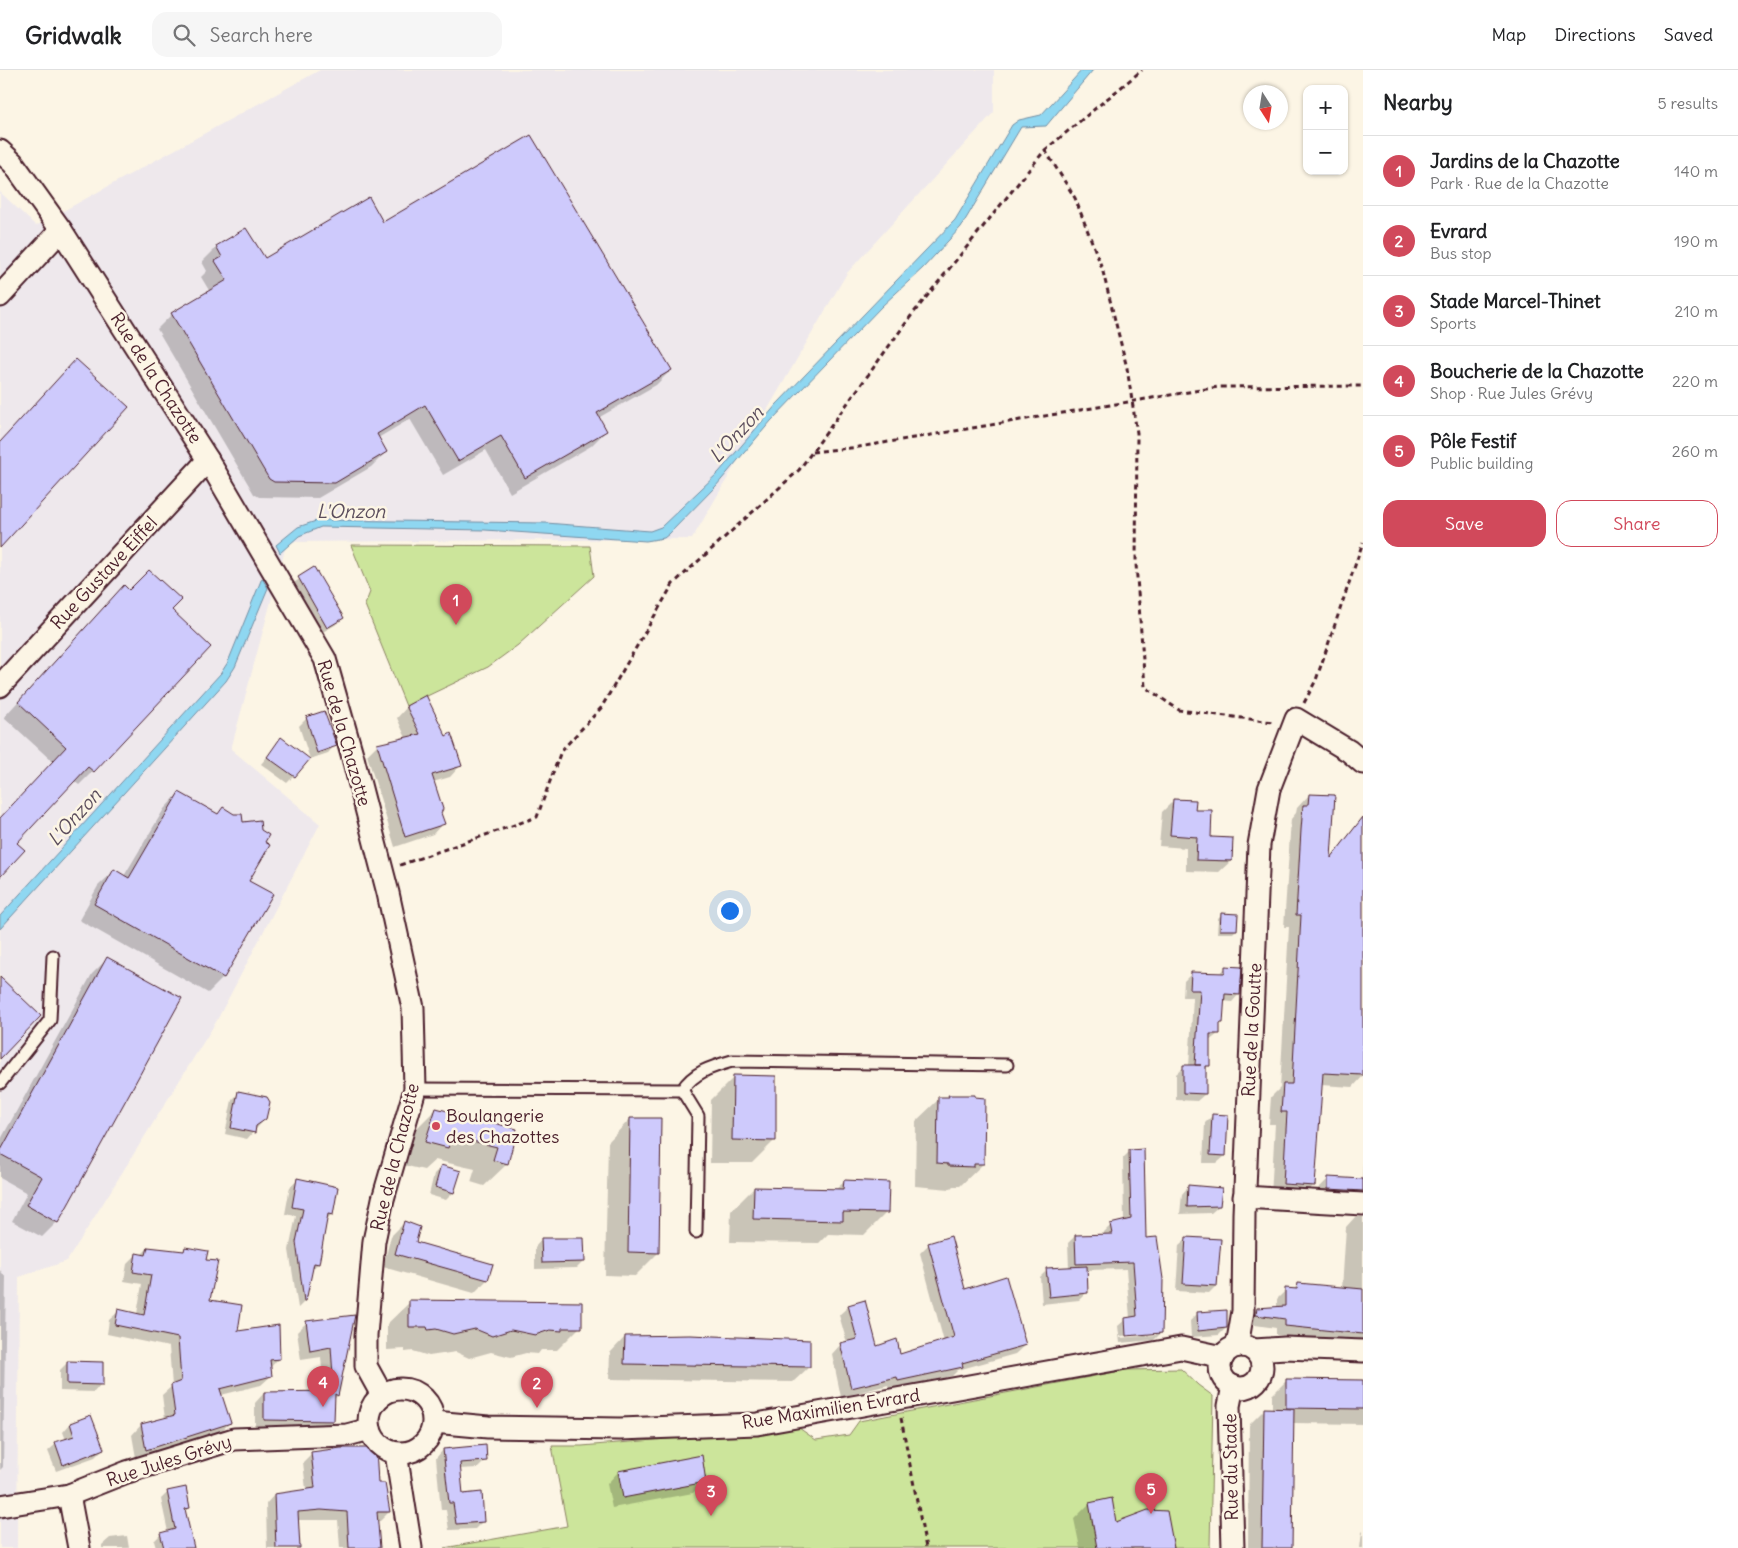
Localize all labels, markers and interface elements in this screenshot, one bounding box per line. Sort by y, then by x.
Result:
search box [152,12,502,57]
text: Gridwalk [25,20,122,50]
icon: search [170,21,198,49]
text: Search here [210,23,313,47]
text: Map [1491,23,1526,46]
text: Directions [1554,23,1636,46]
text: Saved [1664,23,1713,46]
north arrow [1243,85,1288,130]
map controls [1303,85,1348,175]
button: + [1303,85,1348,130]
text: Nearby [1383,89,1453,116]
text: 5 results [1657,93,1718,113]
button: − [1303,130,1348,175]
text: Jardins de la Chazotte [1430,149,1620,173]
text: 1 [1396,161,1402,181]
text: 140 m [1674,161,1718,181]
text: Park · Rue de la Chazotte [1430,173,1609,193]
text: Evrard [1430,219,1487,243]
text: 2 [1395,231,1403,251]
text: 190 m [1674,231,1718,251]
text: Bus stop [1430,243,1492,263]
text: Stade Marcel-Thinet [1430,289,1601,313]
text: 3 [1394,301,1404,321]
text: 210 m [1675,301,1718,321]
street label: Rue de la Chazotte [106,308,207,447]
text: Sports [1430,313,1476,333]
text: Boucherie de la Chazotte [1430,359,1644,383]
text: 4 [1394,371,1404,391]
text: 220 m [1672,371,1718,391]
text: Shop · Rue Jules Grévy [1430,383,1593,403]
water label: L'Onzon [704,400,769,467]
text: Pôle Festif [1430,429,1516,453]
text: 5 [1394,441,1404,461]
text: 260 m [1672,441,1718,461]
text: Public building [1430,453,1533,473]
water label: L'Onzon [317,499,386,523]
button: Save [1383,500,1546,547]
button: Share [1556,500,1718,547]
street label: Rue Gustave Eiffel [45,511,162,634]
pin: 1 [440,584,472,625]
street label: Rue de la Chazotte [313,657,376,809]
water label: L'Onzon [42,783,107,851]
your location [717,898,743,924]
street label: Rue de la Goutte [1237,962,1266,1098]
street label: Rue de la Chazotte [365,1081,424,1233]
place label: Boulangerie des Chazottes [446,1104,559,1148]
marker: Boulangerie des Chazottes [430,1120,442,1132]
pin: 4 [307,1366,339,1407]
pin: 2 [521,1367,553,1408]
street label: Rue Maximilien Evrard [740,1383,922,1434]
street label: Rue du Stade [1218,1413,1243,1521]
street label: Rue Jules Grévy [103,1429,234,1492]
pin: 5 [1135,1473,1167,1514]
pin: 3 [695,1475,727,1516]

